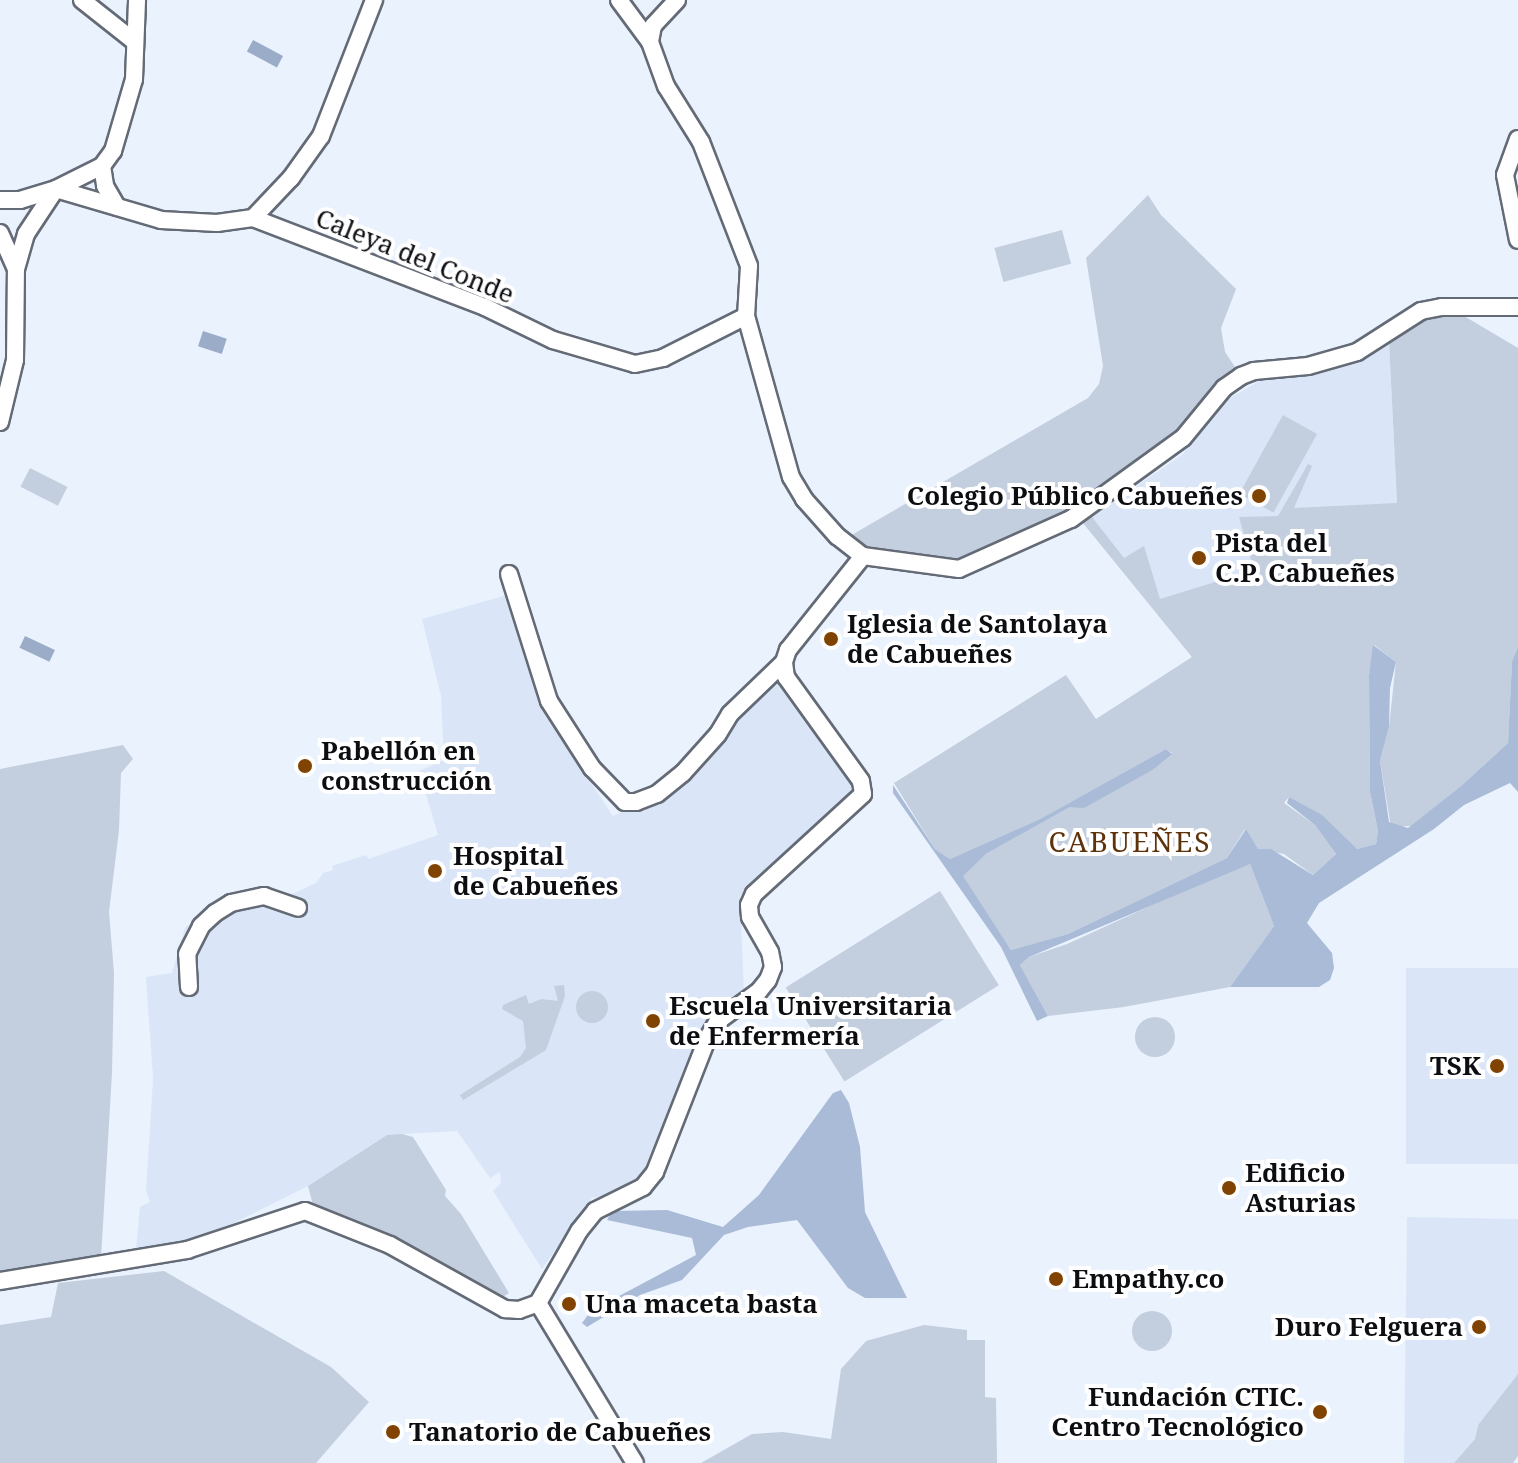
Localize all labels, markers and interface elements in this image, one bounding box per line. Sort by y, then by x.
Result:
street label: Caleya del Conde [311,202,519,310]
place label: Colegio Público Cabueñes [907,480,1243,512]
marker: Colegio Público Cabueñes [1250,487,1268,505]
place label: Pista del C.P. Cabueñes [1215,527,1395,588]
marker: Pista del C.P. Cabueñes [1190,549,1208,567]
place label: Iglesia de Santolaya de Cabueñes [847,608,1108,670]
marker: Iglesia de Santolaya de Cabueñes [822,630,840,648]
place label: Pabellón en construcción [321,735,492,796]
marker: Pabellón en construcción [296,757,314,775]
district label: CABUEÑES [1049,824,1211,858]
place label: Hospital de Cabueñes [453,840,618,902]
marker: Hospital de Cabueñes [424,860,446,882]
place label: Escuela Universitaria de Enfermería [669,990,952,1052]
marker: Escuela Universitaria de Enfermería [644,1012,662,1030]
place label: TSK [1430,1050,1481,1082]
marker: TSK [1488,1057,1506,1075]
place label: Edificio Asturias [1245,1157,1356,1218]
marker: Edificio Asturias [1220,1179,1238,1197]
place label: Empathy.co [1072,1263,1224,1295]
marker: Empathy.co [1047,1270,1065,1288]
place label: Una maceta basta [585,1288,818,1320]
marker: Una maceta basta [560,1295,578,1313]
place label: Duro Felguera [1275,1311,1463,1343]
marker: Duro Felguera [1470,1318,1488,1336]
place label: Fundación CTIC. Centro Tecnológico [1051,1381,1304,1442]
marker: Fundación CTIC. Centro Tecnológico [1311,1403,1329,1421]
place label: Tanatorio de Cabueñes [409,1416,711,1448]
marker: Tanatorio de Cabueñes [384,1423,402,1441]

